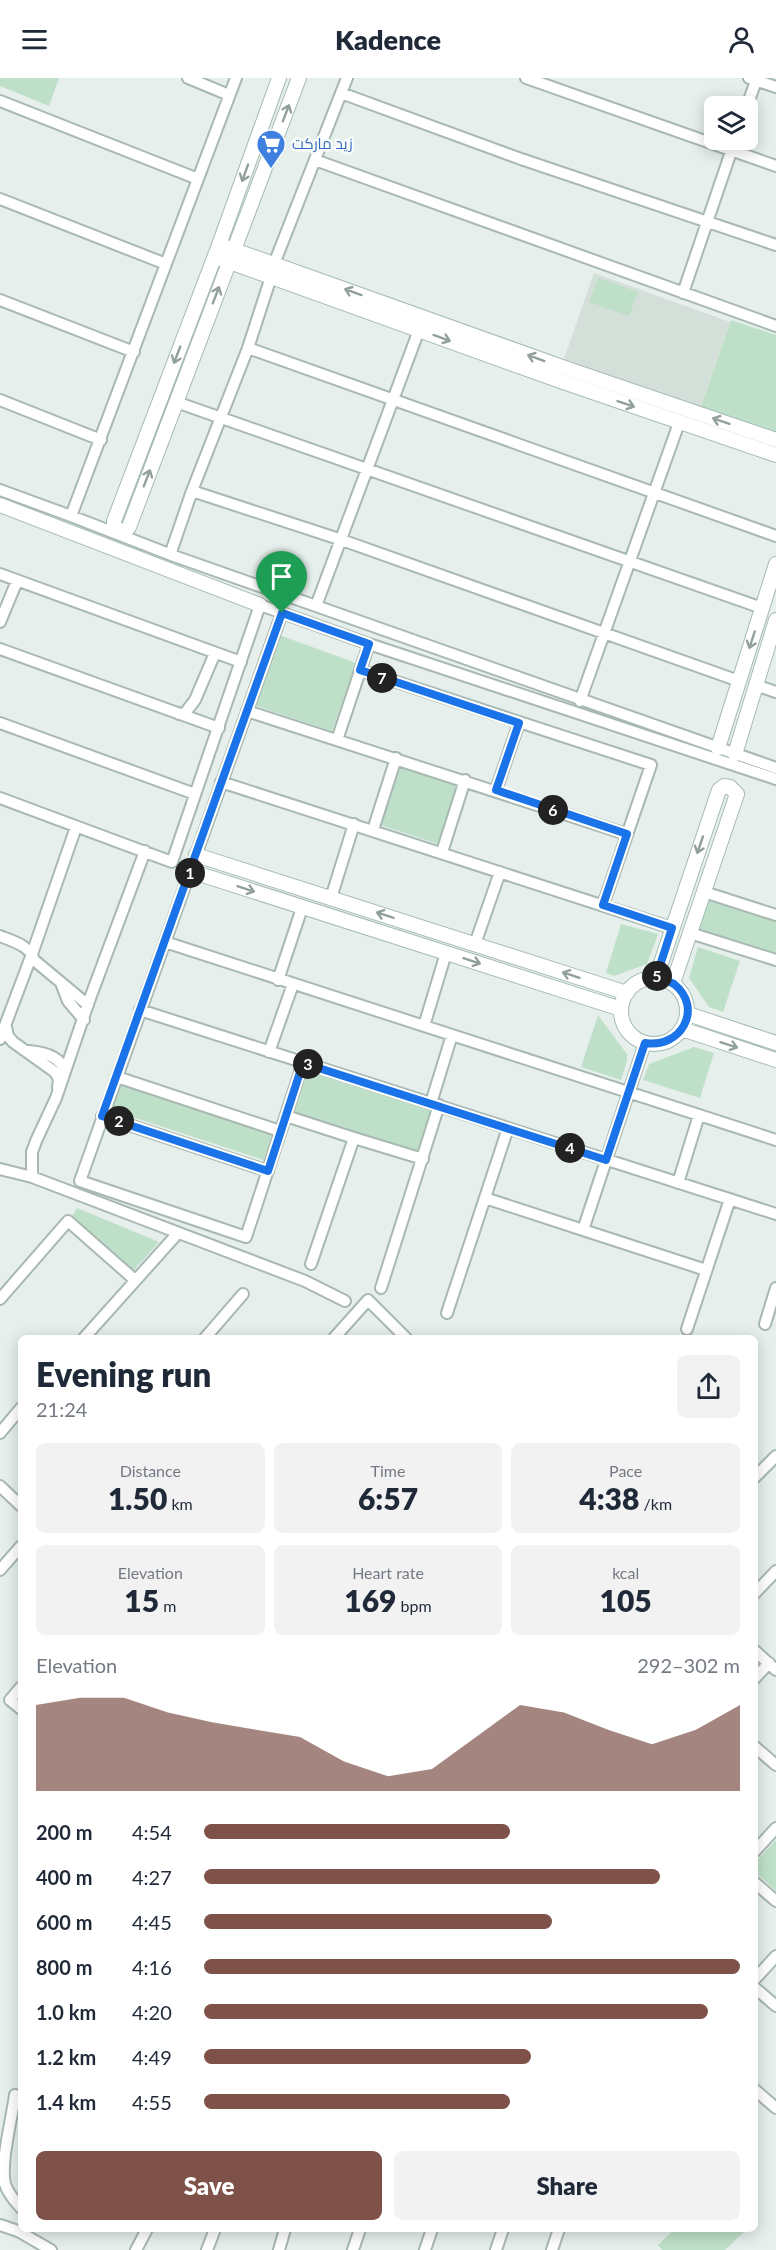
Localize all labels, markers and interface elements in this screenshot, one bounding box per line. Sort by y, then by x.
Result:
icon: menu [18,23,51,56]
text: Kadence [335,23,441,56]
icon: person [725,23,758,56]
map controls [704,96,758,150]
button: layers [704,96,758,150]
one-way arrow [281,104,292,123]
supermarket icon: زيد ماركت [255,128,287,170]
place label: زيد ماركت [292,134,353,153]
one-way arrow [239,163,250,181]
one-way arrow [344,286,363,297]
one-way arrow [212,287,223,305]
one-way arrow [432,334,451,345]
one-way arrow [171,345,182,364]
one-way arrow [527,351,546,362]
one-way arrow [616,400,635,411]
one-way arrow [712,415,731,426]
one-way arrow [143,469,154,488]
pin [256,551,307,613]
icon: arrive [265,560,298,593]
one-way arrow [746,630,757,649]
pin: 7 [367,663,397,693]
text: 7 [377,668,387,687]
pin: 6 [538,795,568,825]
text: 6 [548,800,558,819]
one-way arrow [694,835,705,854]
pin: 1 [175,858,205,888]
text: 1 [185,863,195,882]
one-way arrow [236,885,255,896]
one-way arrow [376,909,395,920]
one-way arrow [462,957,481,968]
pin: 5 [642,961,672,991]
text: 5 [652,966,662,985]
one-way arrow [562,969,581,980]
one-way arrow [719,1040,738,1051]
pin: 3 [293,1049,323,1079]
text: 3 [303,1054,313,1073]
pin: 2 [104,1106,134,1136]
text: 2 [114,1111,124,1130]
pin: 4 [555,1133,585,1163]
text: 4 [565,1138,575,1157]
text: Evening run [36,1354,211,1394]
button: share [677,1355,740,1418]
text: 21:24 [36,1397,87,1421]
text: Distance [120,1461,181,1480]
text: Time [371,1461,405,1480]
text: Pace [609,1461,642,1480]
text: 1.50 [108,1480,167,1516]
text: 6:57 [358,1480,418,1516]
text: 4:38 [579,1480,639,1516]
text: km [167,1494,193,1513]
text: /km [639,1494,672,1513]
text: Elevation [118,1563,183,1582]
text: Heart rate [352,1563,424,1582]
text: kcal [612,1563,639,1582]
text: 15 [124,1582,159,1618]
text: 169 [344,1582,397,1618]
text: 105 [600,1582,652,1618]
text: m [159,1596,176,1615]
text: bpm [397,1596,432,1615]
text: Elevation [36,1653,117,1677]
text: 292–302 m [637,1653,740,1677]
text: 200 m [36,1820,92,1844]
text: 4:54 [132,1820,172,1844]
text: 400 m [36,1865,92,1889]
text: 4:27 [132,1865,172,1889]
text: 600 m [36,1910,92,1934]
text: 4:45 [132,1910,172,1934]
text: 800 m [36,1955,92,1979]
text: 4:16 [132,1955,172,1979]
text: 1.0 km [36,2000,96,2024]
text: 4:20 [132,2000,172,2024]
text: 1.2 km [36,2045,96,2069]
text: 4:49 [132,2045,172,2069]
text: 1.4 km [36,2090,96,2114]
text: 4:55 [132,2090,172,2114]
button: Save [36,2151,382,2220]
button: Share [394,2151,740,2220]

